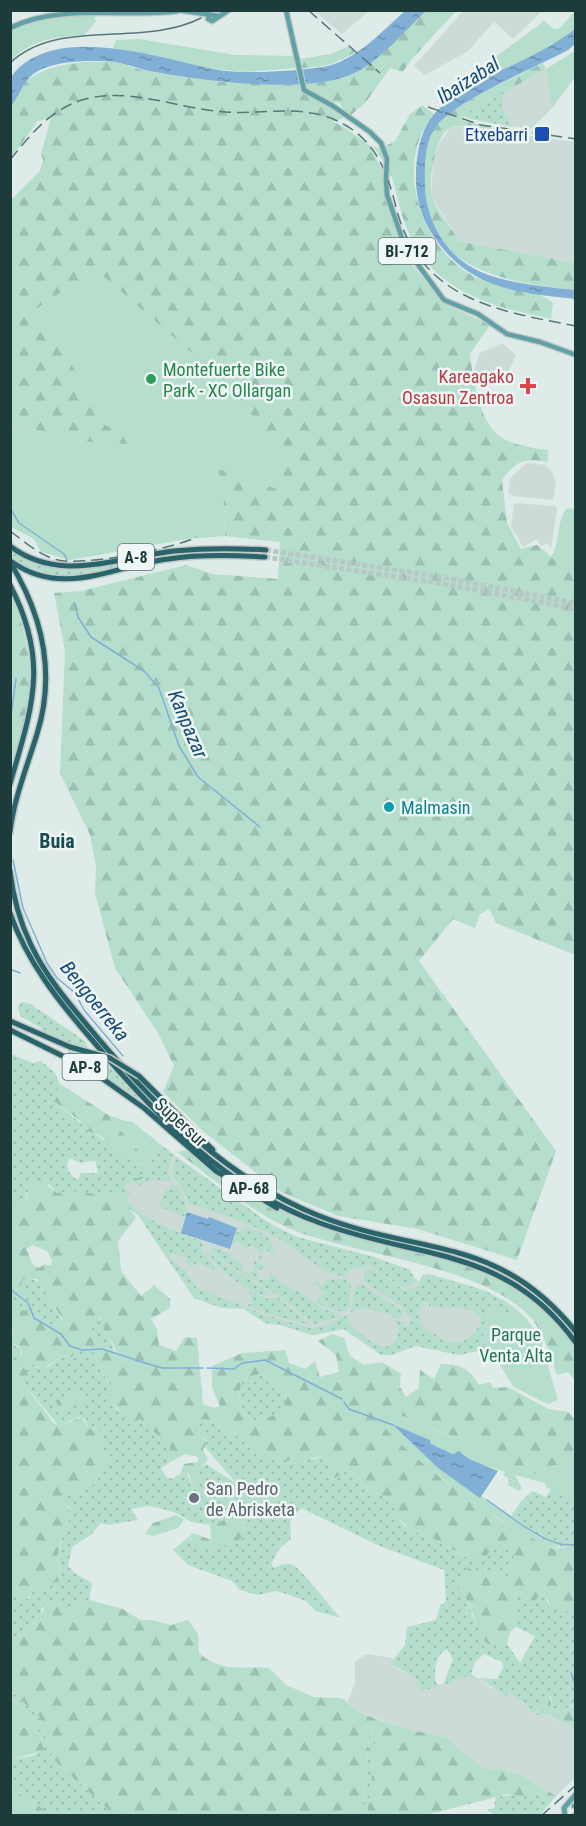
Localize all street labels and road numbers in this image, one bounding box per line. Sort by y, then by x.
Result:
road number: BI-712 [378,238,436,264]
road number: A-8 [118,544,154,570]
road number: AP-8 [62,1054,107,1080]
street label: Supersur [150,1093,212,1151]
road number: AP-68 [222,1175,276,1201]

